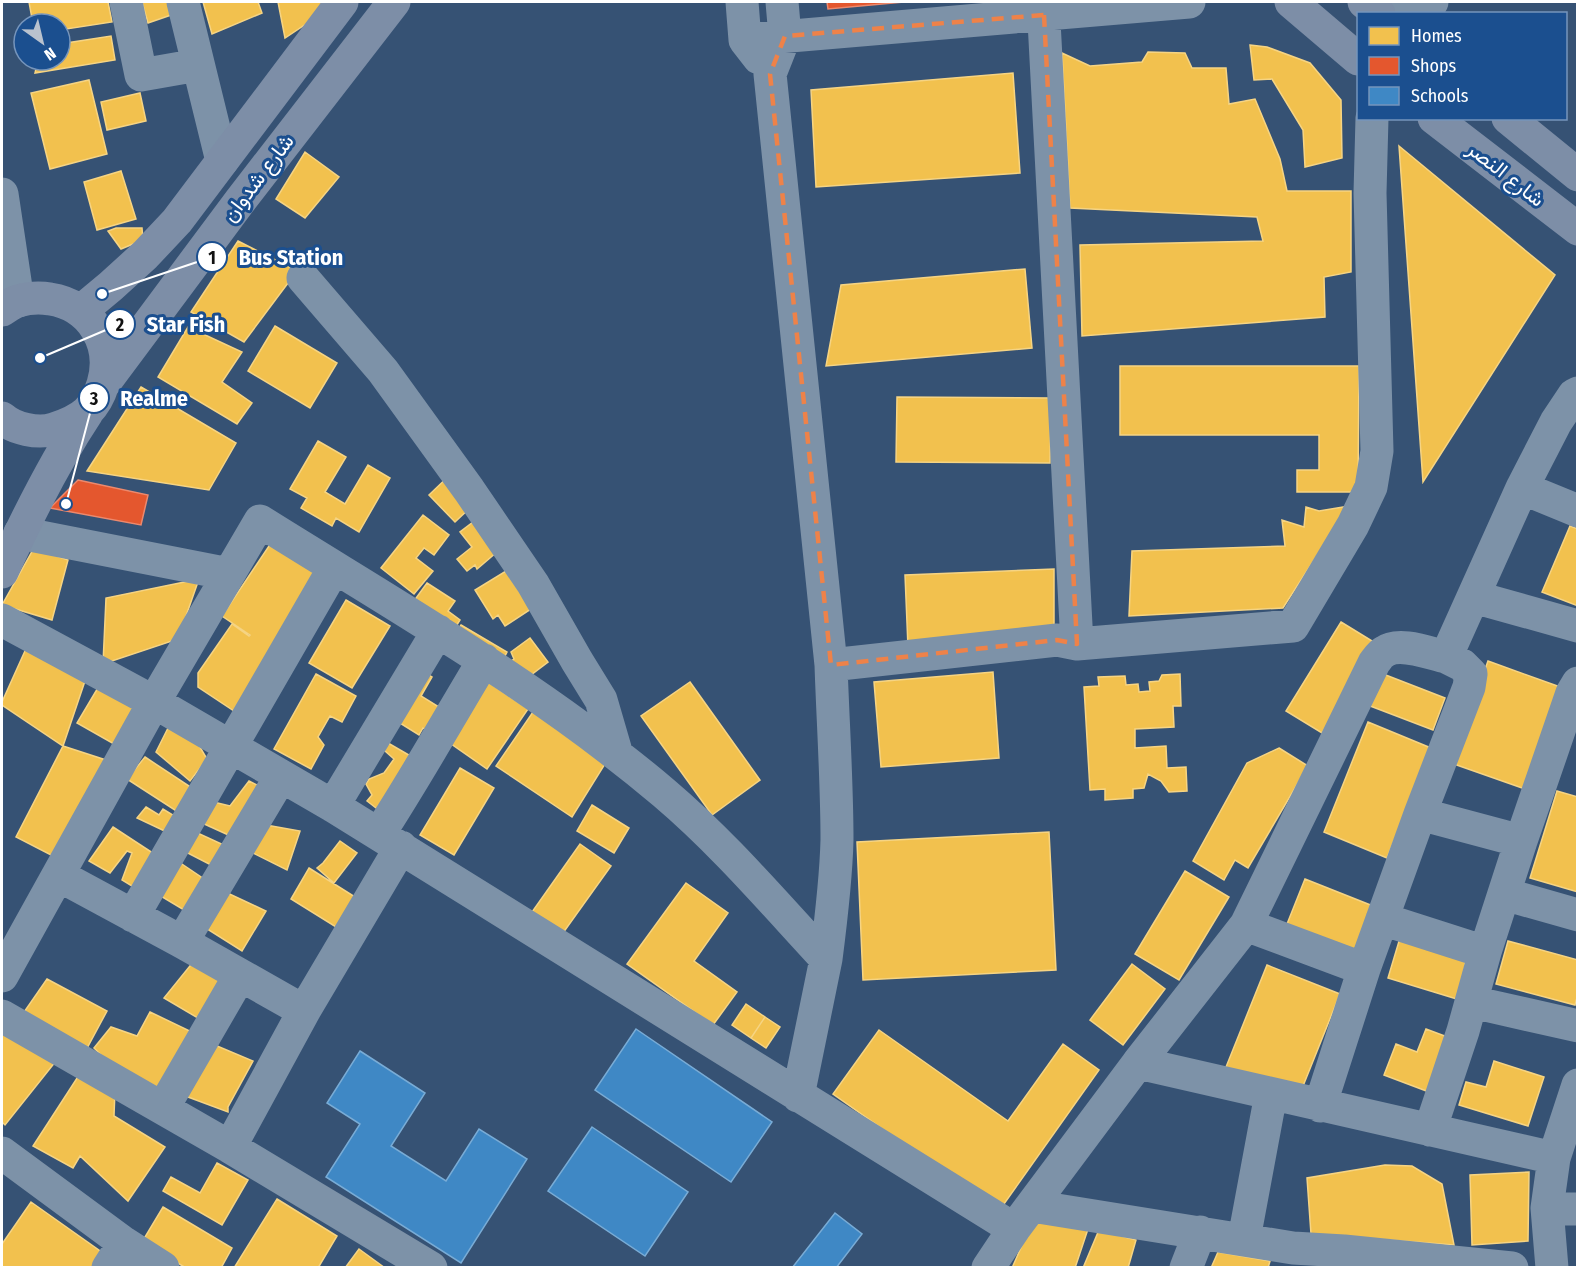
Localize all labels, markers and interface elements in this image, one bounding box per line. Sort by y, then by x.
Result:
north arrow [12,12,72,72]
legend [1357,12,1567,120]
text: Homes [1411,25,1462,47]
text: N [41,43,59,65]
text: Shops [1411,55,1456,77]
text: Schools [1411,85,1469,107]
street label: شارع شدوان [217,129,300,228]
street label: شارع النصر [1461,135,1550,213]
callout: Bus Station [197,237,355,277]
text: Bus Station [239,244,343,271]
text: 1 [208,247,216,269]
callout: Star Fish [105,304,237,344]
text: Star Fish [147,311,225,338]
text: 2 [115,314,124,336]
callout: Realme [79,378,200,418]
text: Realme [120,385,188,412]
text: 3 [89,388,99,410]

